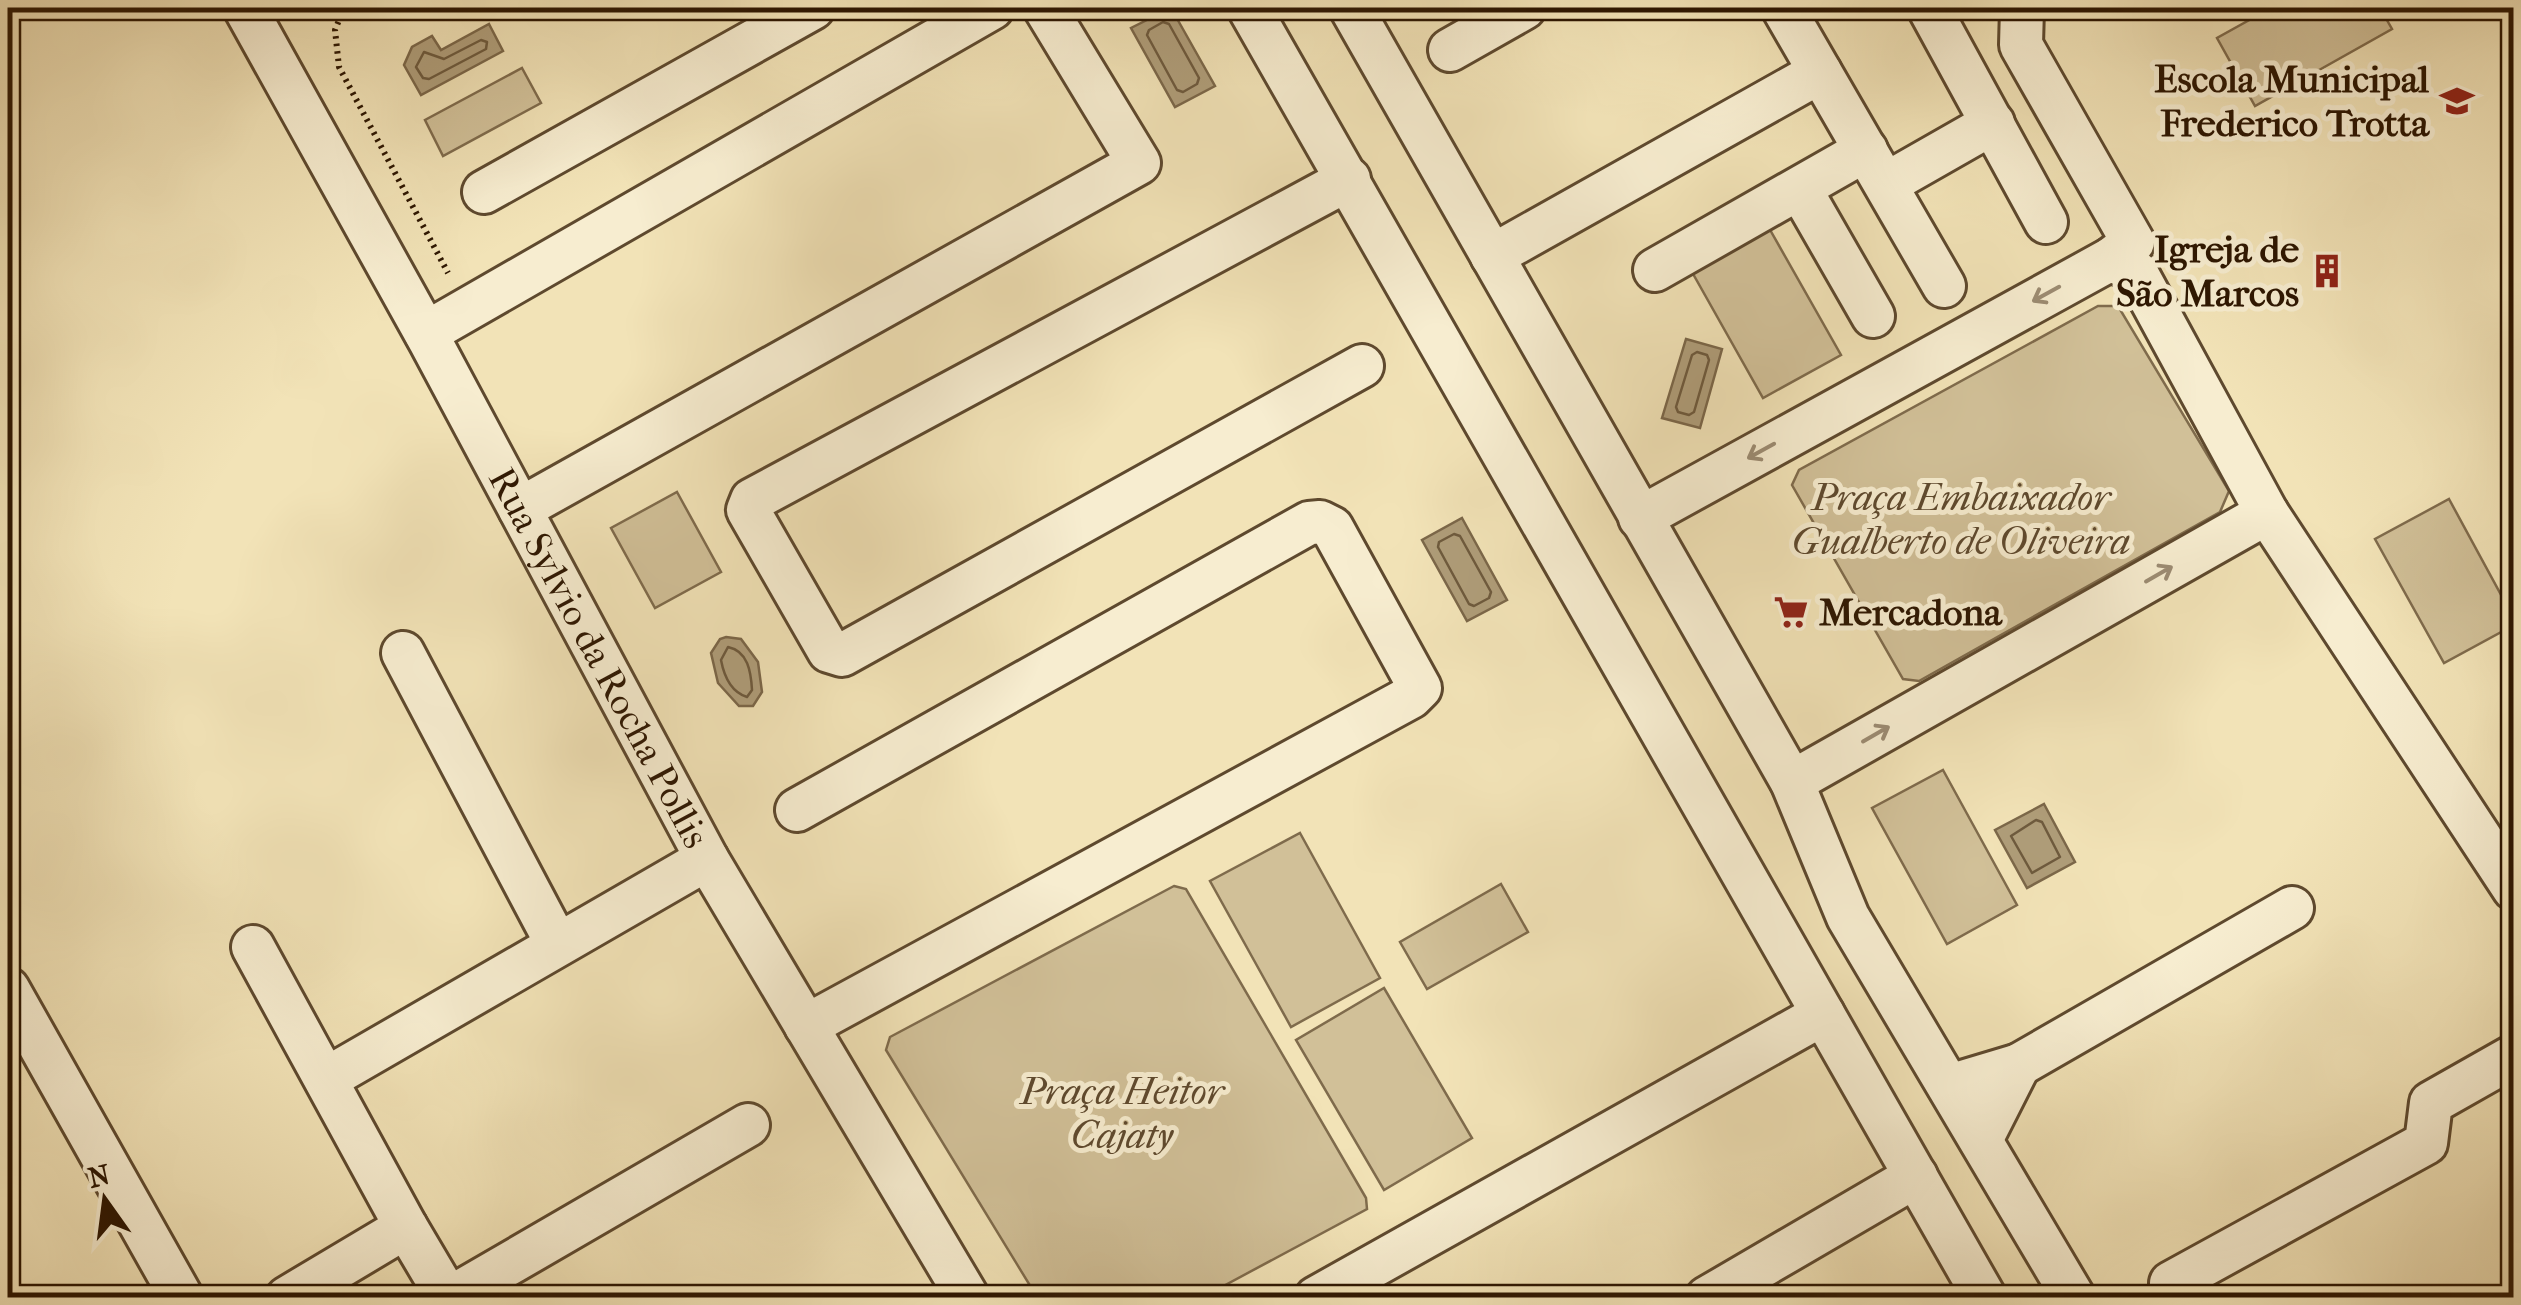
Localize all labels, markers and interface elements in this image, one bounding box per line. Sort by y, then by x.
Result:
place label: Escola Municipal Frederico Trotta [2154,57,2430,146]
school or university icon: Escola Municipal Frederico Trotta [2438,82,2476,120]
place label: Igreja de São Marcos [2116,227,2299,316]
building icon: Igreja de São Marcos [2308,252,2346,290]
one-way arrow [2032,285,2061,305]
one-way arrow [1747,441,1777,461]
street label: Rua Sylvio da Rocha Pollis [479,460,719,855]
park label: Praça Embaixador Gualberto de Oliveira [1792,475,2130,564]
one-way arrow [2144,563,2173,583]
place label: Mercadona [1819,590,2003,635]
supermarket icon: Mercadona [1772,593,1810,631]
one-way arrow [1862,724,1890,744]
park label: Praça Heitor Cajaty [1018,1069,1227,1158]
north arrow [55,1150,155,1250]
text: N [85,1157,114,1195]

